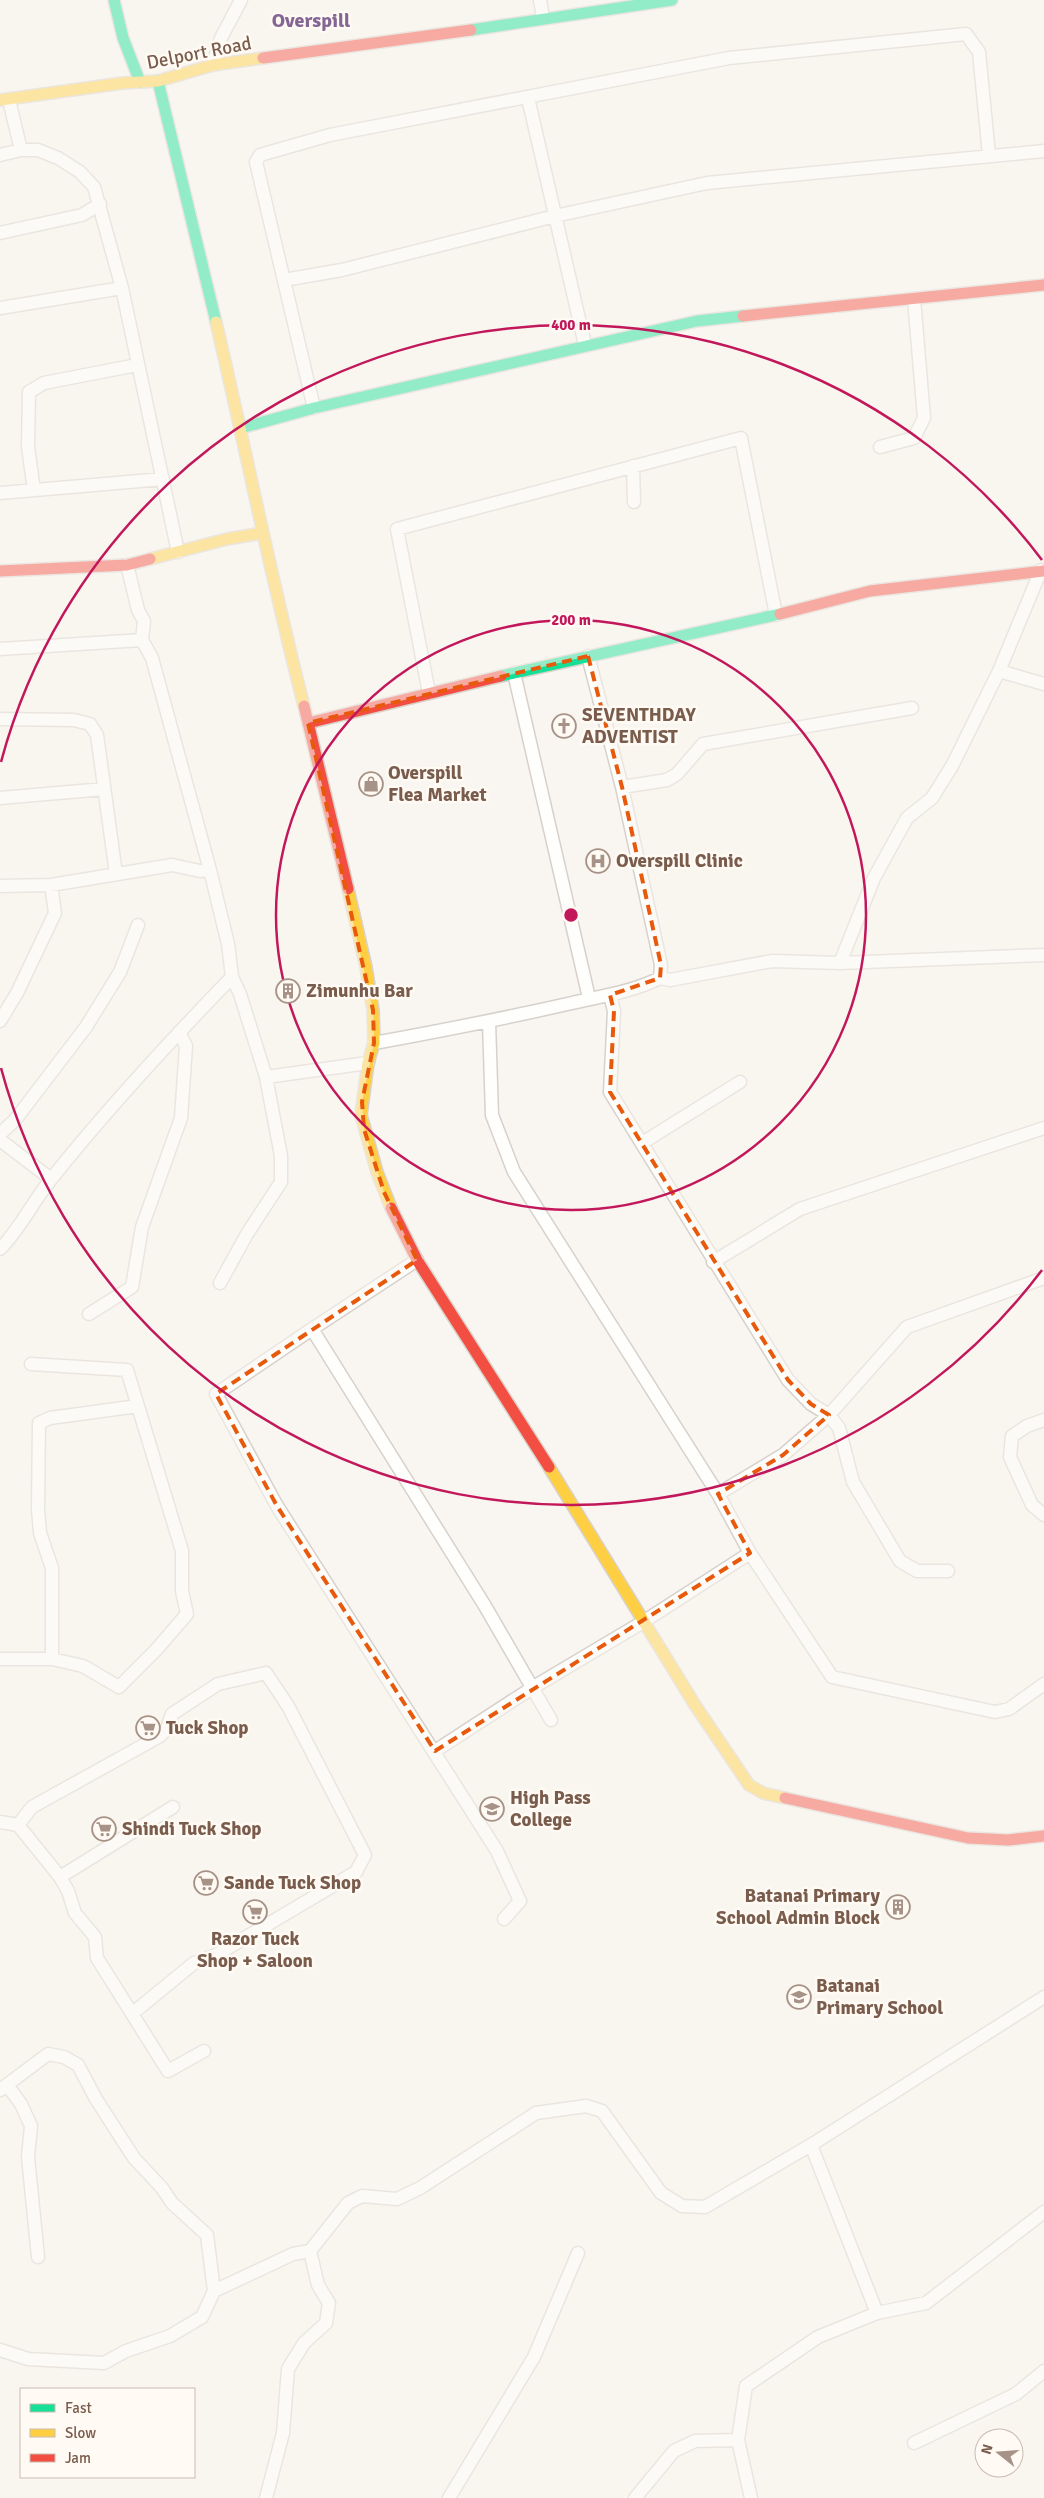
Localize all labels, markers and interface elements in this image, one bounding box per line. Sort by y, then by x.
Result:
district label: Overspill [272,8,350,33]
street label: Delport Road [145,31,253,75]
text: 400 m [551,316,591,334]
text: 200 m [551,611,591,629]
place label: SEVENTHDAY ADVENTIST [582,703,696,749]
church icon: SEVENTHDAY ADVENTIST [551,713,577,739]
place label: Overspill Flea Market [388,761,487,807]
shop icon: Overspill Flea Market [358,771,384,797]
hospital icon: Overspill Clinic [585,848,611,874]
place label: Overspill Clinic [616,849,743,873]
centre of rings [562,906,580,924]
building icon: Zimunhu Bar [275,978,301,1004]
place label: Zimunhu Bar [306,979,413,1003]
supermarket icon: Tuck Shop [135,1715,161,1741]
place label: Tuck Shop [166,1716,249,1740]
place label: High Pass College [510,1786,591,1832]
school or university icon: High Pass College [479,1796,505,1822]
supermarket icon: Shindi Tuck Shop [91,1816,117,1842]
place label: Shindi Tuck Shop [122,1817,262,1841]
supermarket icon: Sande Tuck Shop [193,1870,219,1896]
place label: Sande Tuck Shop [224,1871,361,1895]
place label: Batanai Primary School Admin Block [716,1884,881,1930]
building icon: Batanai Primary School Admin Block [885,1894,911,1920]
supermarket icon: Razor Tuck Shop + Saloon [242,1899,268,1925]
place label: Razor Tuck Shop + Saloon [197,1927,313,1973]
place label: Batanai Primary School [816,1974,943,2020]
school or university icon: Batanai Primary School [786,1984,812,2010]
legend [20,2388,195,2478]
text: Fast [65,2399,92,2417]
text: Slow [65,2424,96,2442]
north arrow [974,2428,1024,2478]
text: N [977,2442,997,2456]
text: Jam [65,2449,91,2467]

